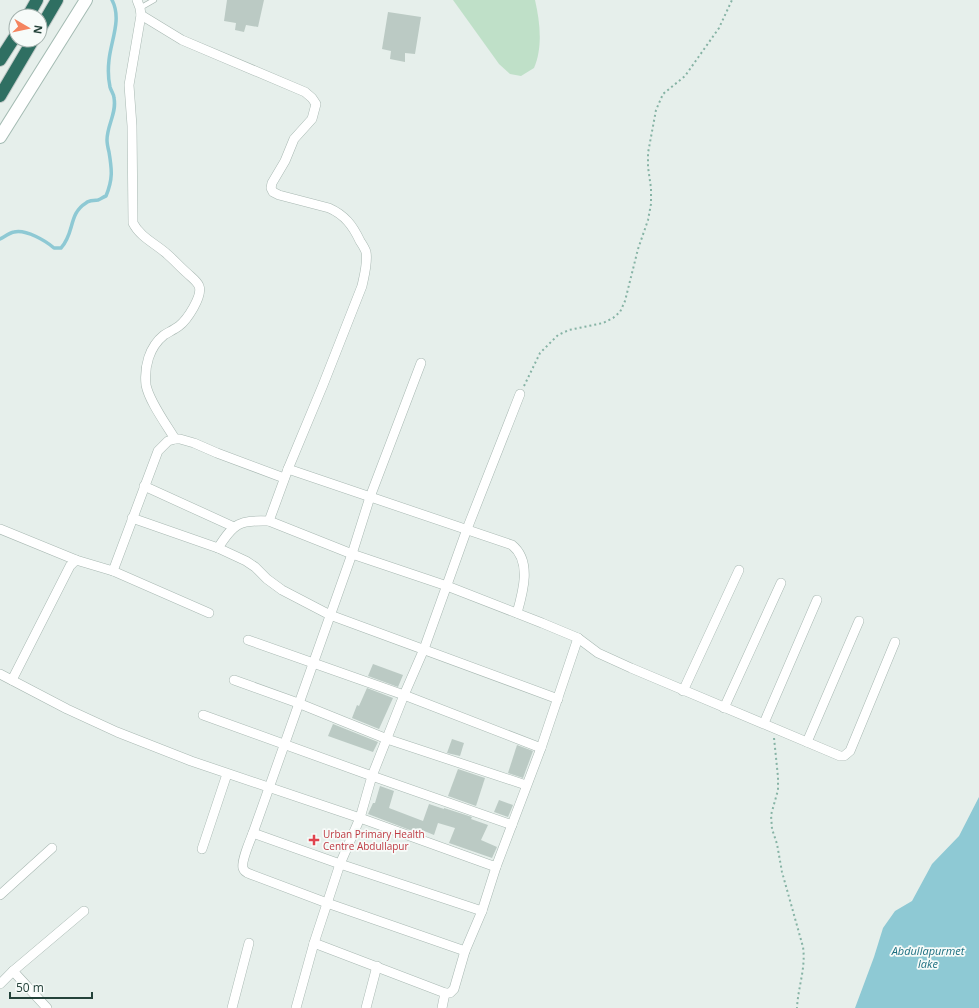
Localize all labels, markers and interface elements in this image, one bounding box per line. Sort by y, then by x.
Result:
north arrow [8,8,48,48]
text: N [30,24,46,35]
place label: Urban Primary Health Centre Abdullapur [323,827,425,853]
marker: Urban Primary Health Centre Abdullapur [308,834,320,846]
water label: Abdullapurmet lake [891,943,965,971]
scale bar [10,974,92,1000]
text: 50 m [16,979,44,996]

